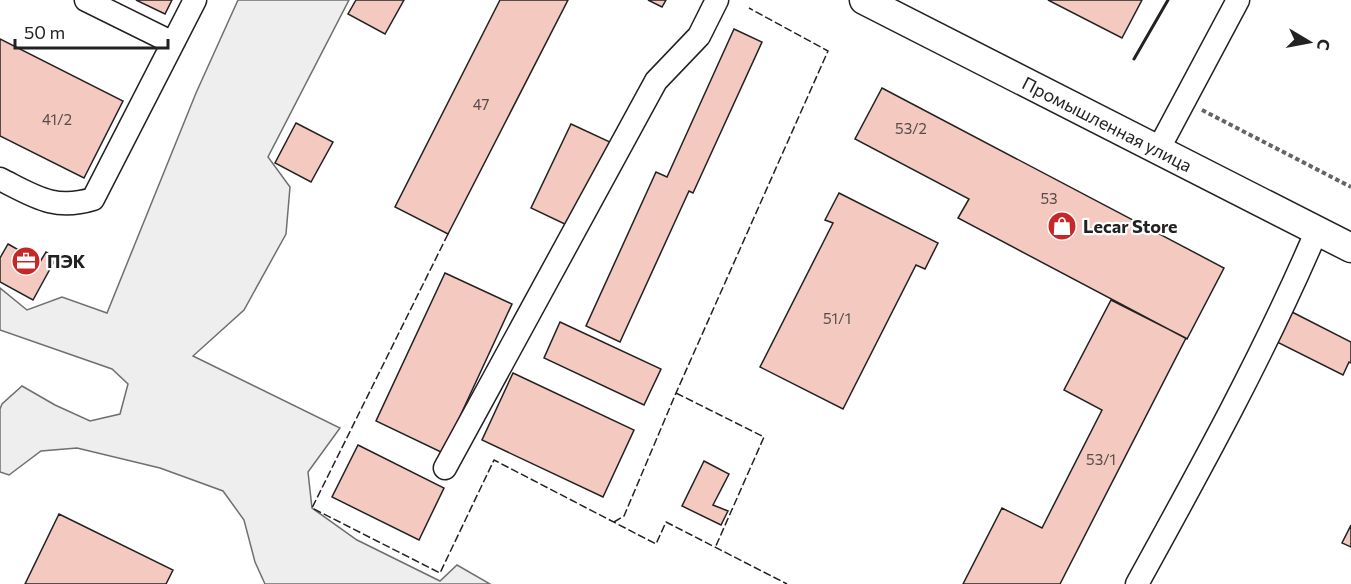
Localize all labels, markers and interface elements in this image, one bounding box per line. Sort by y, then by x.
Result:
scale bar [15,12,168,50]
north arrow [1279,12,1339,72]
text: 50 m [24,21,65,43]
text: С [1314,38,1335,52]
street label: Промышленная улица [1019,72,1196,176]
house number: 47 [473,95,489,113]
house number: 41/2 [42,110,72,128]
house number: 53/2 [895,119,927,137]
house number: 53 [1040,189,1058,207]
shop icon: Lecar Store [1046,210,1078,242]
place label: Lecar Store [1083,215,1178,237]
office icon: ПЭК [10,245,42,277]
place label: ПЭК [47,250,86,272]
house number: 51/1 [823,309,851,327]
house number: 53/1 [1086,450,1116,468]

